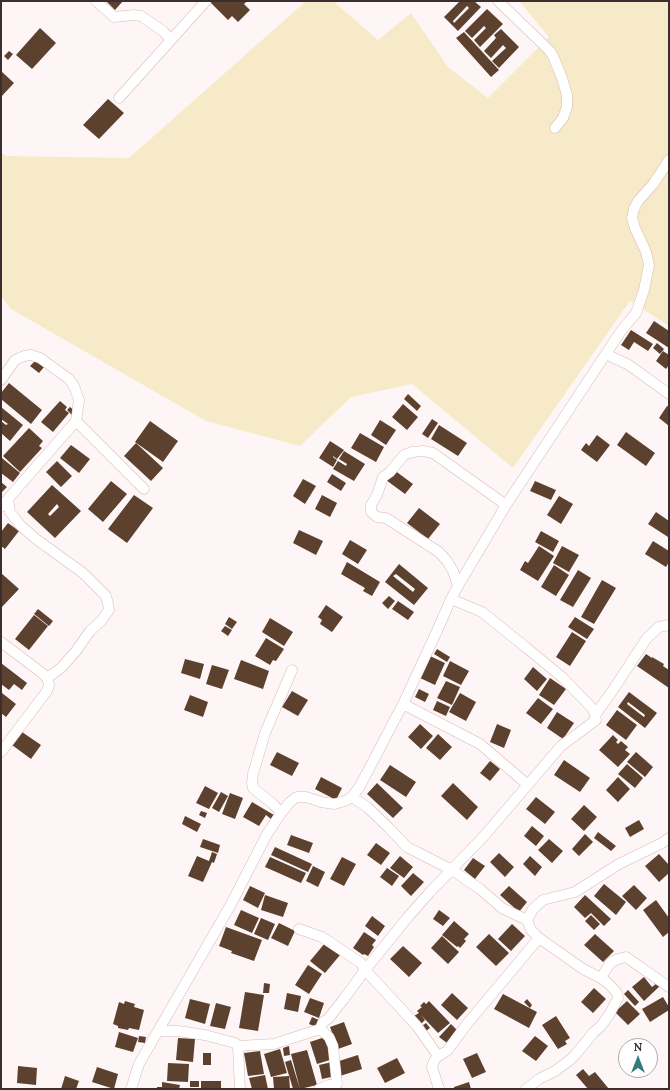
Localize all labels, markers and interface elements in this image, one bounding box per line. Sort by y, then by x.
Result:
north arrow [618,1038,658,1078]
text: N [634,1040,642,1054]

